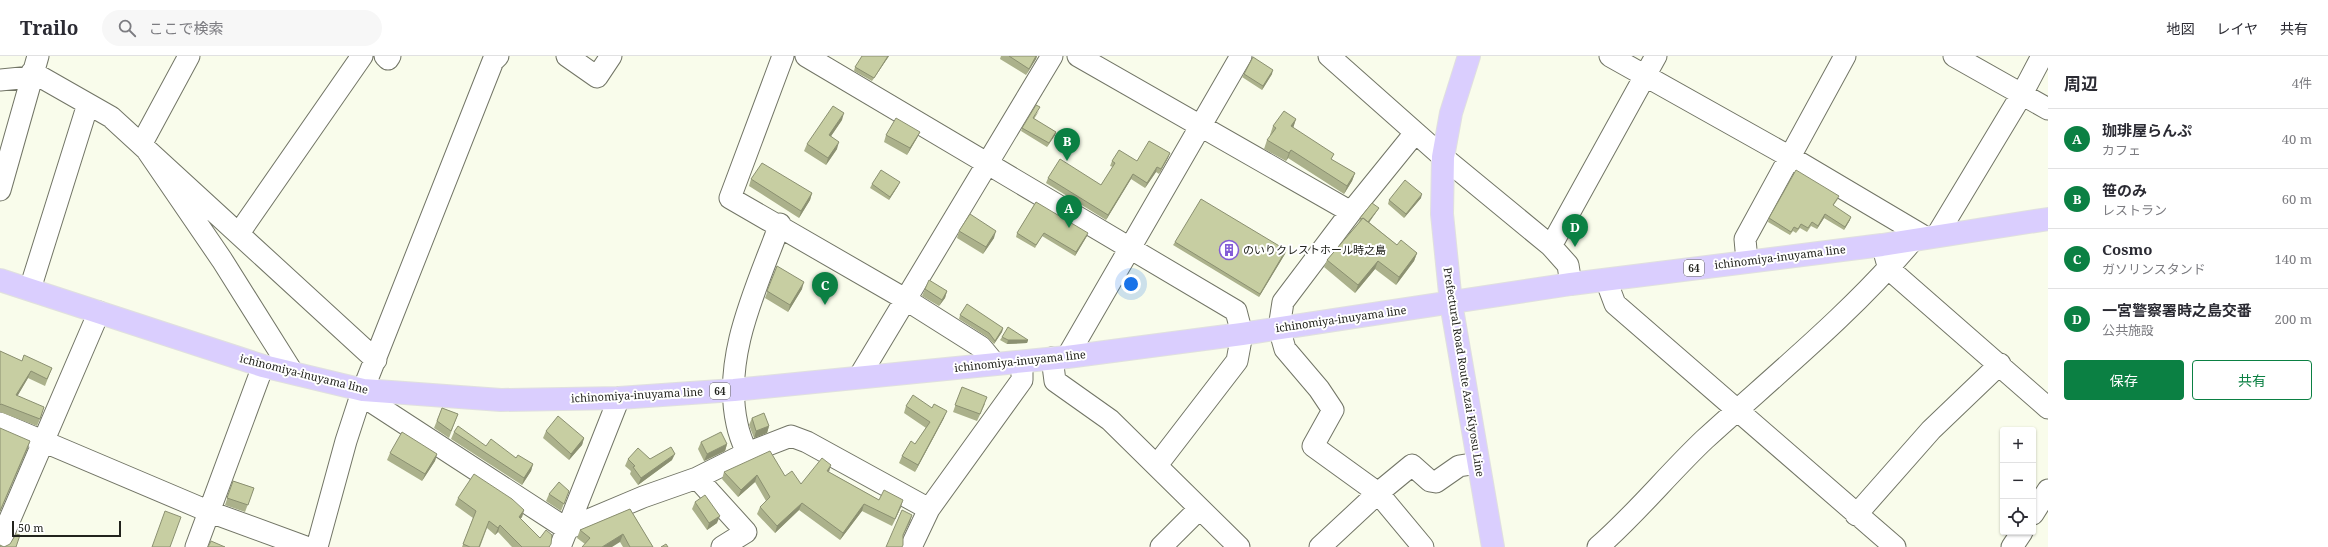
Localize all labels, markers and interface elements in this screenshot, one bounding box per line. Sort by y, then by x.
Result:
search box [102,10,382,46]
text: Trailo [20,15,78,41]
icon: search [116,17,138,39]
text: ここで検索 [148,18,223,38]
text: 地図 [2166,19,2194,38]
text: レイヤ [2216,19,2258,38]
text: 共有 [2280,19,2308,38]
text: 周辺 [2064,72,2098,95]
text: 4件 [2292,74,2312,92]
text: 珈琲屋らんぷ [2102,120,2192,140]
pin: B [1054,128,1080,161]
text: A [2072,130,2082,148]
text: 40 m [2282,130,2312,148]
text: カフェ [2102,141,2141,159]
text: 笹のみ [2102,180,2147,200]
text: B [2073,190,2081,208]
text: 60 m [2282,190,2312,208]
pin: A [1056,195,1082,228]
text: レストラン [2102,201,2167,219]
pin: D [1562,214,1588,247]
building icon: のいりクレストホール時之島 [1218,239,1240,261]
text: Cosmo [2102,239,2152,259]
street label: ichinomiya-inuyama line [1714,241,1846,272]
place label: のいりクレストホール時之島 [1243,242,1386,257]
text: C [2073,250,2081,268]
text: 140 m [2275,250,2312,268]
road number: 64 [1684,260,1704,276]
text: ガソリンスタンド [2102,260,2206,278]
street label: Prefectural Road Route Azai Kiyosu Line [1441,266,1488,478]
pin: C [812,272,838,305]
your location [1121,274,1141,294]
text: 一宮警察署時之島交番 [2102,300,2252,320]
street label: ichinomiya-inuyama line [1275,302,1407,335]
text: D [2072,310,2082,328]
text: 200 m [2275,310,2312,328]
text: 公共施設 [2102,321,2154,339]
street label: ichinomiya-inuyama line [954,346,1086,375]
street label: ichinomiya-inuyama line [238,350,370,397]
button: 保存 [2064,360,2184,400]
button: 共有 [2192,360,2312,400]
road number: 64 [710,383,730,399]
street label: ichinomiya-inuyama line [571,384,703,405]
map controls [2000,427,2036,535]
button: + [2000,427,2036,463]
button: − [2000,463,2036,499]
button: locate [2000,499,2036,535]
scale bar [12,519,121,538]
text: 50 m [18,520,44,535]

